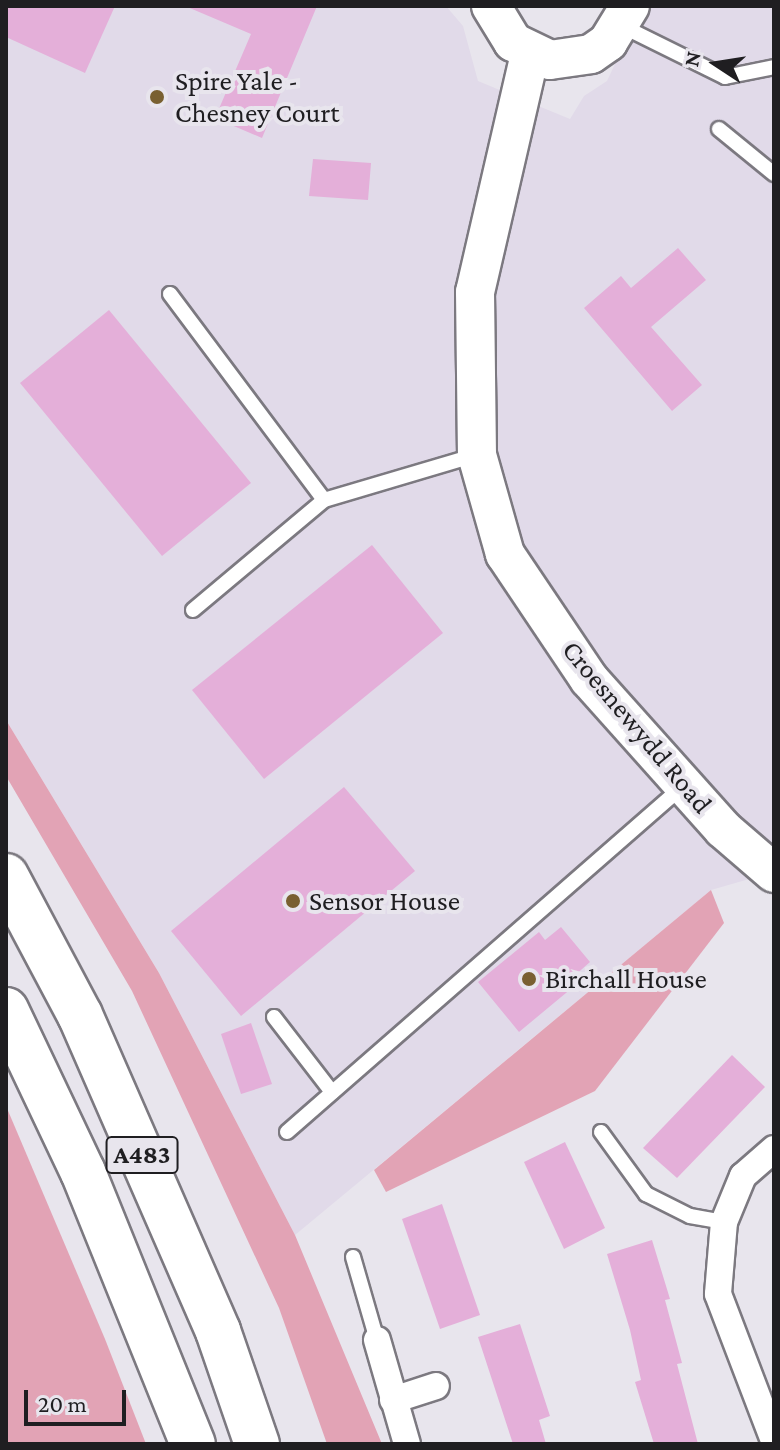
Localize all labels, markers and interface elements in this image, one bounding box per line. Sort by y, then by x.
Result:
north arrow [676,24,756,104]
text: N [678,49,706,69]
place label: Spire Yale - Chesney Court [175,64,340,130]
marker: Spire Yale - Chesney Court [146,86,168,108]
street label: Croesnewydd Road [555,634,719,820]
place label: Sensor House [309,884,460,918]
marker: Sensor House [284,892,302,910]
place label: Birchall House [545,962,707,996]
marker: Birchall House [520,970,538,988]
road number: A483 [104,1133,180,1177]
scale bar [28,1374,130,1424]
text: 20 m [38,1390,87,1417]

